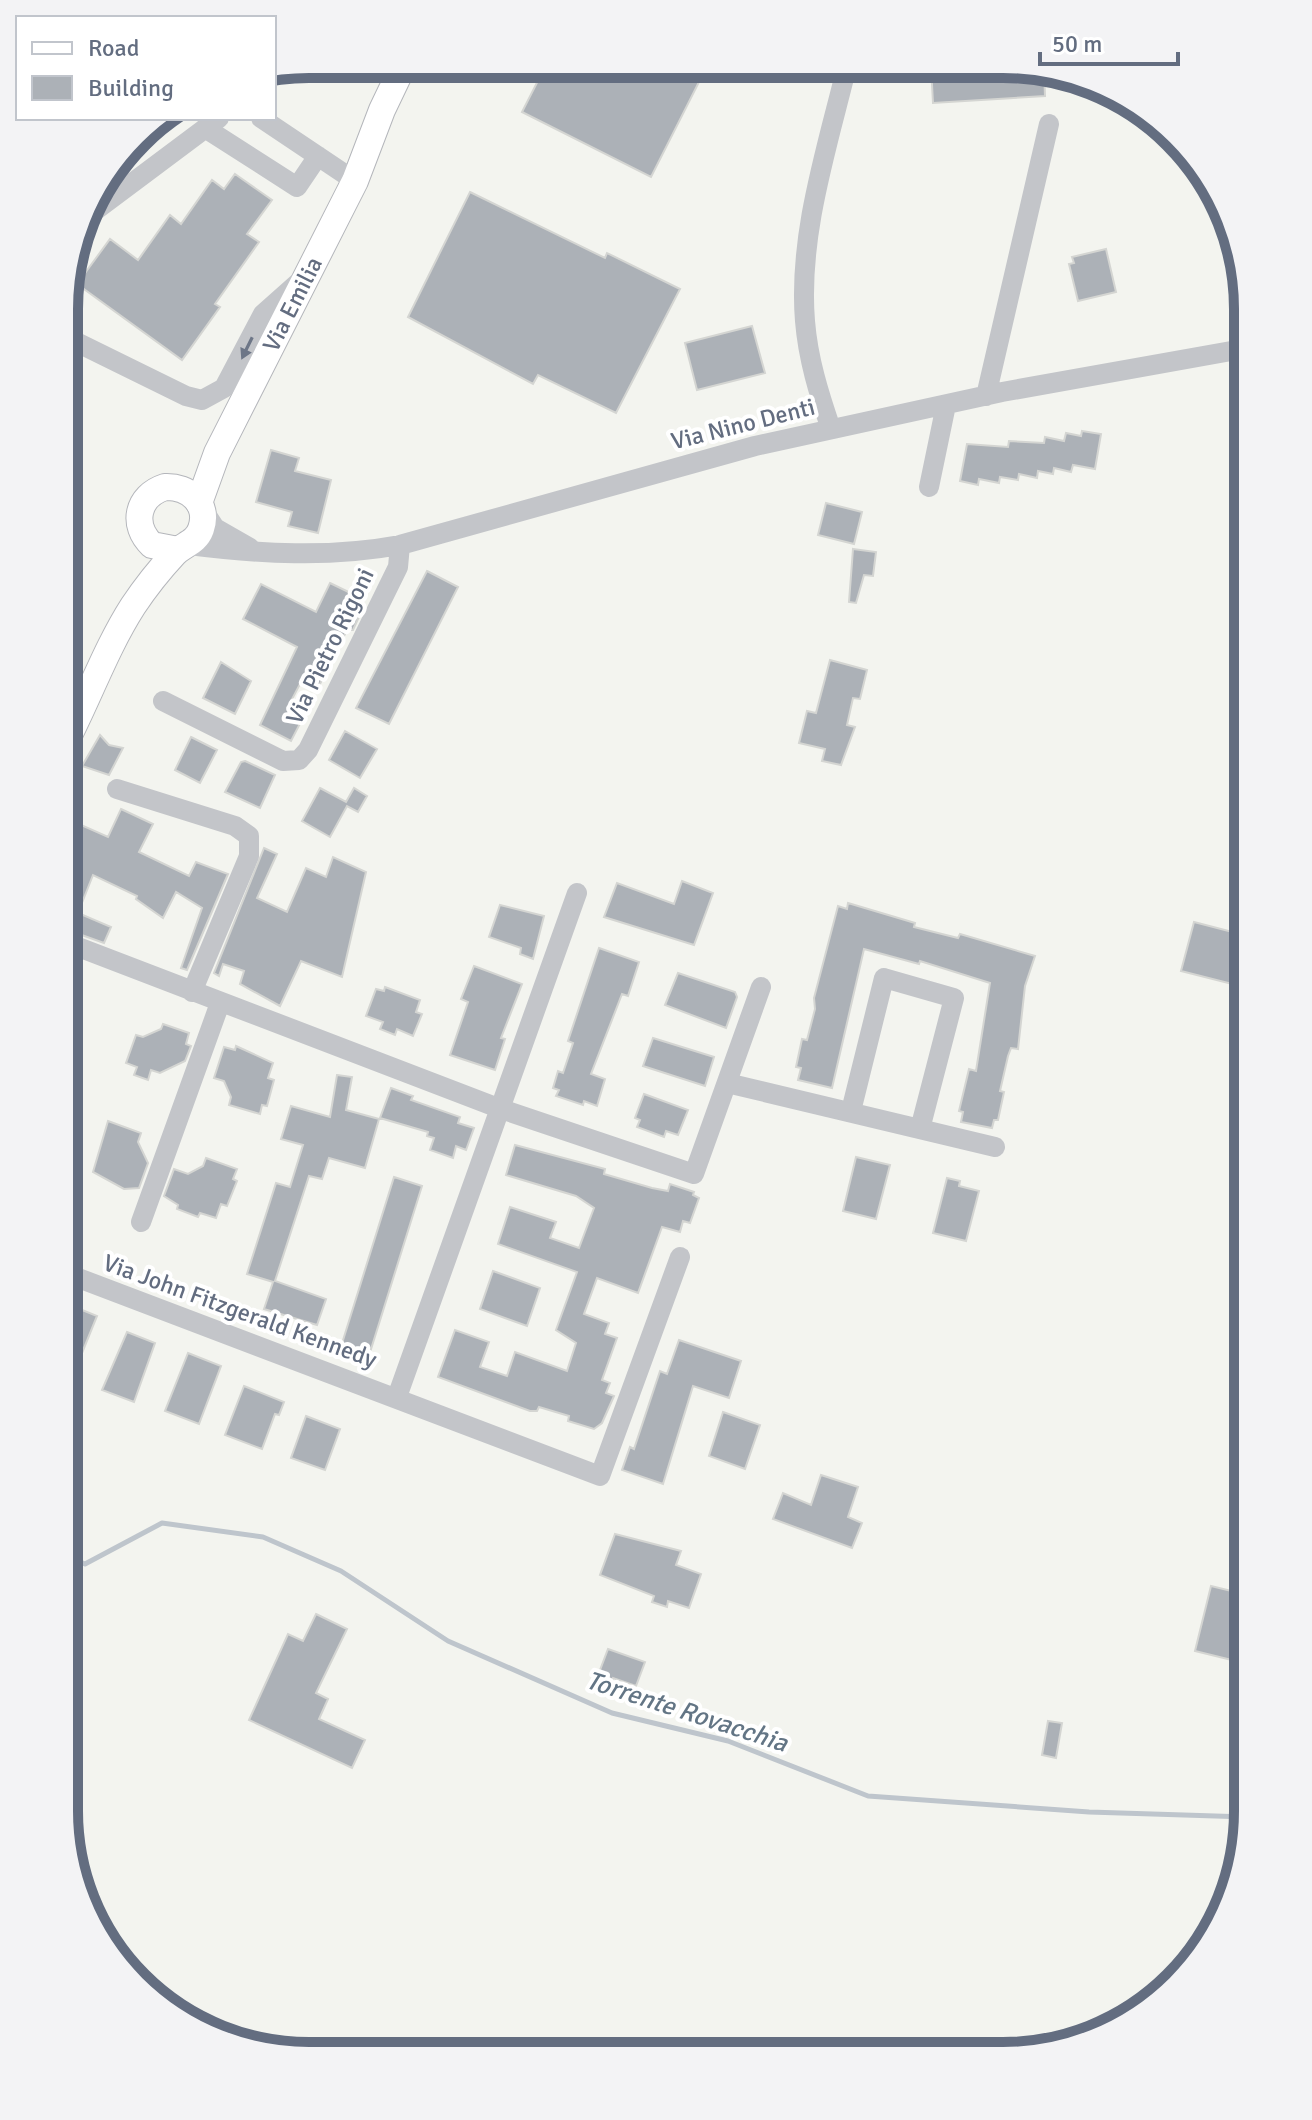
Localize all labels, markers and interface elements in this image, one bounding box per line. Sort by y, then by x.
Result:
legend [16,16,276,120]
scale bar [1040,16,1178,66]
text: 50 m [1052,29,1102,59]
text: Road [88,33,139,63]
text: Building [88,73,174,103]
street label: Via Emilia [256,252,329,357]
one-way arrow [240,337,253,360]
street label: Via Nino Denti [668,392,818,456]
street label: Via Pietro Rigoni [279,563,381,729]
street label: Via John Fitzgerald Kennedy [99,1247,381,1375]
water label: Torrente Rovacchia [582,1664,792,1760]

